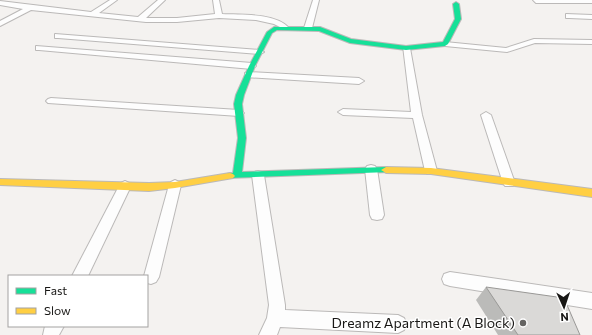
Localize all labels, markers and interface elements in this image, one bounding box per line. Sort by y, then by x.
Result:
legend [8,275,148,327]
text: Fast [44,283,67,297]
north arrow [544,287,584,327]
text: Slow [44,303,71,317]
text: N [560,311,569,324]
place label: Dreamz Apartment (A Block) [332,314,515,331]
marker: Dreamz Apartment (A Block) [518,318,528,328]

